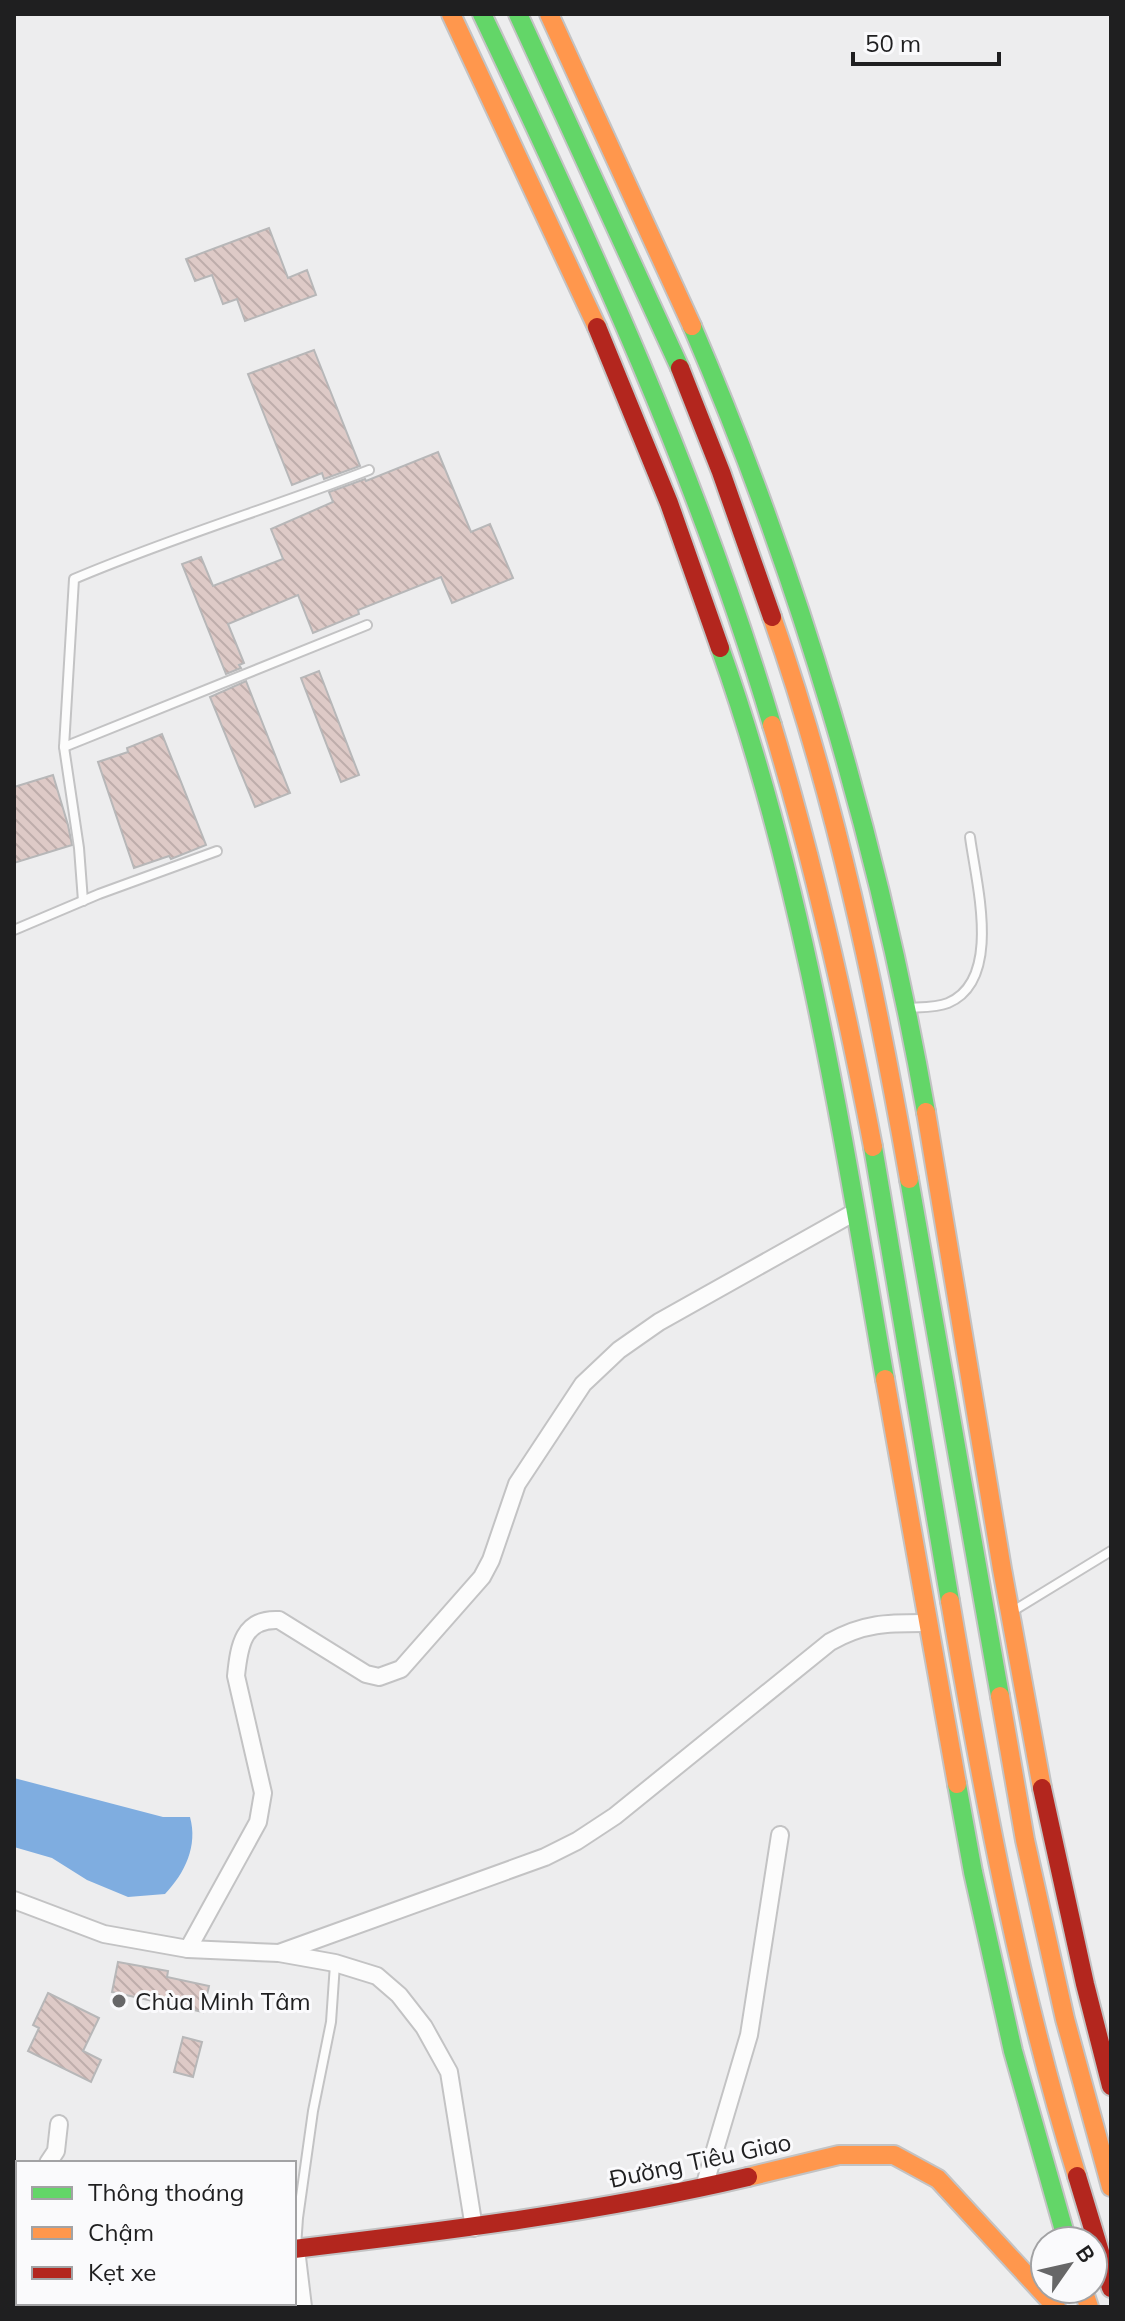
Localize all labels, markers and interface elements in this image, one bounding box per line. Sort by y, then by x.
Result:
scale bar [853,16,999,66]
text: 50 m [865,28,921,58]
place label: Chùa Minh Tâm [135,1986,311,2016]
marker: Chùa Minh Tâm [110,1992,128,2010]
street label: Đường Tiêu Giao [606,2126,794,2194]
legend [16,2161,296,2305]
text: Thông thoáng [88,2177,244,2207]
text: Chậm [88,2217,154,2247]
north arrow [1029,2225,1109,2305]
text: B [1070,2240,1101,2268]
text: Kẹt xe [88,2257,156,2287]

